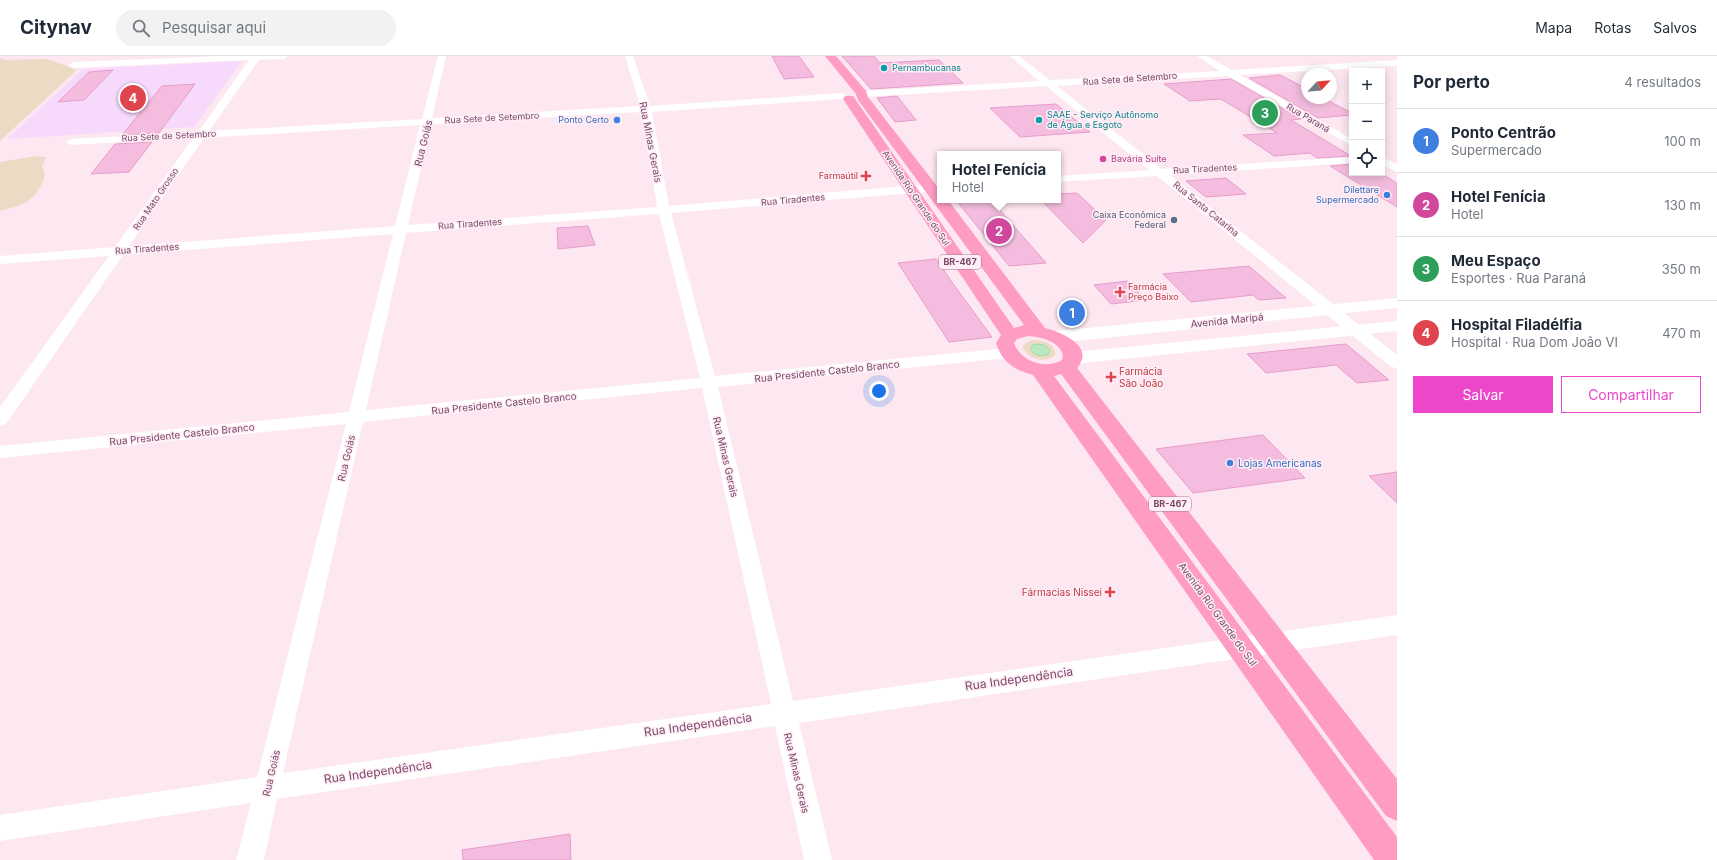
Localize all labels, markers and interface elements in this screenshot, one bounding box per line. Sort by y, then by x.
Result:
search box [116,10,396,46]
text: Citynav [20,16,92,39]
icon: search [130,17,152,39]
text: Pesquisar aqui [162,18,266,37]
text: Mapa [1535,19,1572,36]
text: Rotas [1594,19,1631,36]
text: Salvos [1653,19,1697,36]
place label: Pernambucanas [892,62,961,73]
marker: Pernambucanas [879,63,889,73]
north arrow [1301,68,1337,104]
map controls [1349,68,1385,176]
button: + [1349,68,1385,104]
street label: Rua Sete de Setembro [1082,70,1178,87]
text: Por perto [1413,72,1490,92]
text: 4 resultados [1625,74,1701,90]
pin: 4 [120,83,146,113]
pin: 3 [1252,98,1278,128]
street label: Rua Minas Gerais [637,101,665,183]
street label: Rua Paraná [1285,101,1332,134]
button: − [1349,104,1385,140]
place label: SAAE - Serviço Autônomo de Água e Esgoto [1047,109,1159,130]
street label: Rua Sete de Setembro [444,110,540,125]
place label: Ponto Certo [558,114,609,125]
marker: Ponto Certo [612,115,622,125]
marker: SAAE - Serviço Autônomo de Água e Esgoto [1034,115,1044,125]
street label: Rua Goiás [411,118,435,168]
text: Ponto Centrão [1451,123,1556,142]
street label: Rua Sete de Setembro [121,128,217,143]
text: 1 [1423,133,1429,149]
text: 100 m [1664,133,1701,149]
button: locate [1349,140,1385,176]
text: Supermercado [1451,142,1542,158]
street label: Avenida Rio Grande do Sul [880,148,952,248]
popup [937,151,1061,203]
place label: Bavária Suíte [1111,153,1167,164]
marker: Bavária Suíte [1098,154,1108,164]
text: Hotel Fenícia [952,160,1046,179]
street label: Rua Tiradentes [1173,161,1237,176]
street label: Rua Mato Grosso [131,165,181,232]
place label: Farmaútil [819,170,858,181]
marker: Farmaútil [861,171,871,181]
text: Hotel [952,179,984,195]
street label: Rua Santa Catarina [1171,179,1241,238]
place label: Dilettare Supermercado [1316,184,1379,205]
text: Hotel Fenícia [1451,187,1546,206]
marker: Dilettare Supermercado [1382,190,1392,200]
street label: Rua Tiradentes [761,191,826,208]
text: 2 [1422,197,1430,213]
text: 130 m [1664,197,1701,213]
text: Hotel [1451,206,1483,222]
place label: Caixa Econômica Federal [1093,209,1166,230]
marker: Caixa Econômica Federal [1169,215,1179,225]
street label: Rua Tiradentes [438,216,503,231]
pin: 2 [986,216,1012,246]
street label: Rua Tiradentes [115,241,180,256]
text: Meu Espaço [1451,251,1541,270]
road number: BR-467 [939,255,981,269]
text: 3 [1422,261,1430,277]
text: 350 m [1662,261,1701,277]
text: Esportes · Rua Paraná [1451,270,1586,286]
place label: Farmácia Preço Baixo [1128,281,1179,302]
marker: Farmácia Preço Baixo [1115,287,1125,297]
pin: 1 [1059,298,1085,328]
street label: Avenida Maripá [1190,310,1264,330]
text: Hospital Filadélfia [1451,315,1582,334]
text: 4 [1422,325,1430,341]
text: 470 m [1662,325,1701,341]
text: Hospital · Rua Dom João VI [1451,334,1618,350]
street label: Rua Presidente Castelo Branco [754,357,900,385]
place label: Farmácia São João [1119,365,1163,389]
marker: Farmácia São João [1106,372,1116,382]
button: Salvar [1413,376,1553,413]
button: Compartilhar [1561,376,1701,413]
your location [869,381,889,401]
street label: Rua Presidente Castelo Branco [431,389,577,417]
street label: Rua Minas Gerais [711,416,741,498]
street label: Rua Presidente Castelo Branco [109,420,255,448]
street label: Rua Goiás [335,433,357,483]
place label: Lojas Americanas [1238,457,1322,469]
marker: Lojas Americanas [1225,458,1235,468]
road number: BR-467 [1149,497,1191,511]
street label: Avenida Rio Grande do Sul [1176,560,1260,668]
place label: Fármacias Nissei [1022,586,1102,598]
marker: Fármacias Nissei [1105,587,1115,597]
street label: Rua Independência [964,663,1074,694]
street label: Rua Independência [643,709,753,740]
street label: Rua Minas Gerais [782,732,812,814]
street label: Rua Goiás [260,748,282,798]
street label: Rua Independência [323,756,433,787]

